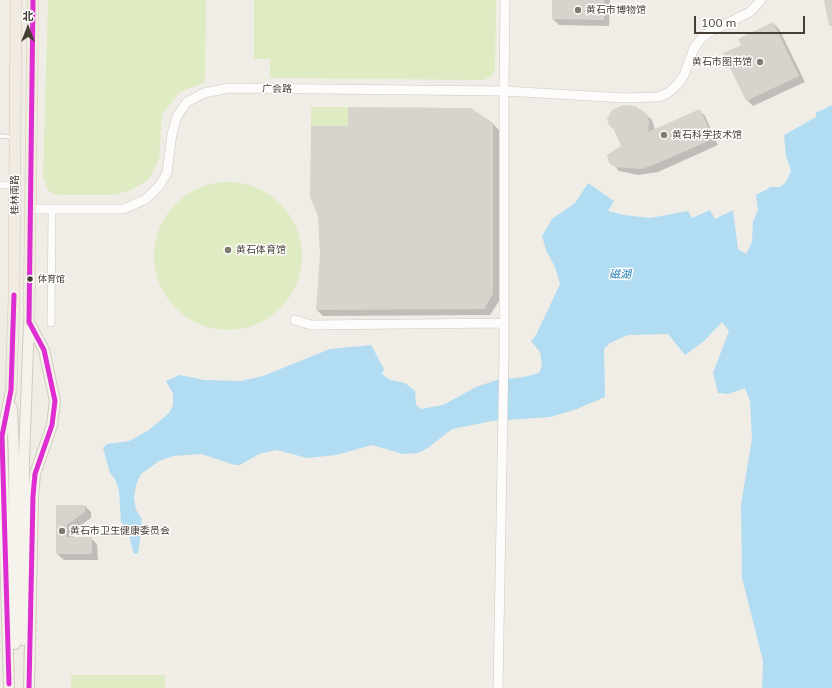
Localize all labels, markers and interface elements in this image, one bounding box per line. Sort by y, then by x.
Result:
place label: 黄石市博物馆 [586,4,646,16]
marker: 黄石市博物馆 [573,5,583,15]
north arrow [8,8,48,48]
scale bar [696,8,807,34]
text: 北 [23,9,34,23]
text: 100 m [701,15,736,30]
place label: 黄石市图书馆 [692,56,752,68]
marker: 黄石市图书馆 [755,57,765,67]
street label: 广会路 [262,83,292,95]
place label: 黄石科学技术馆 [672,129,742,141]
marker: 黄石科学技术馆 [659,130,669,140]
street label: 桂林南路 [9,175,21,215]
place label: 黄石体育馆 [236,244,286,256]
marker: 黄石体育馆 [223,245,233,255]
water label: 磁湖 [609,268,631,282]
marker: 体育馆 [25,274,35,284]
place label: 体育馆 [38,274,65,284]
place label: 黄石市卫生健康委员会 [70,525,170,537]
marker: 黄石市卫生健康委员会 [57,526,67,536]

